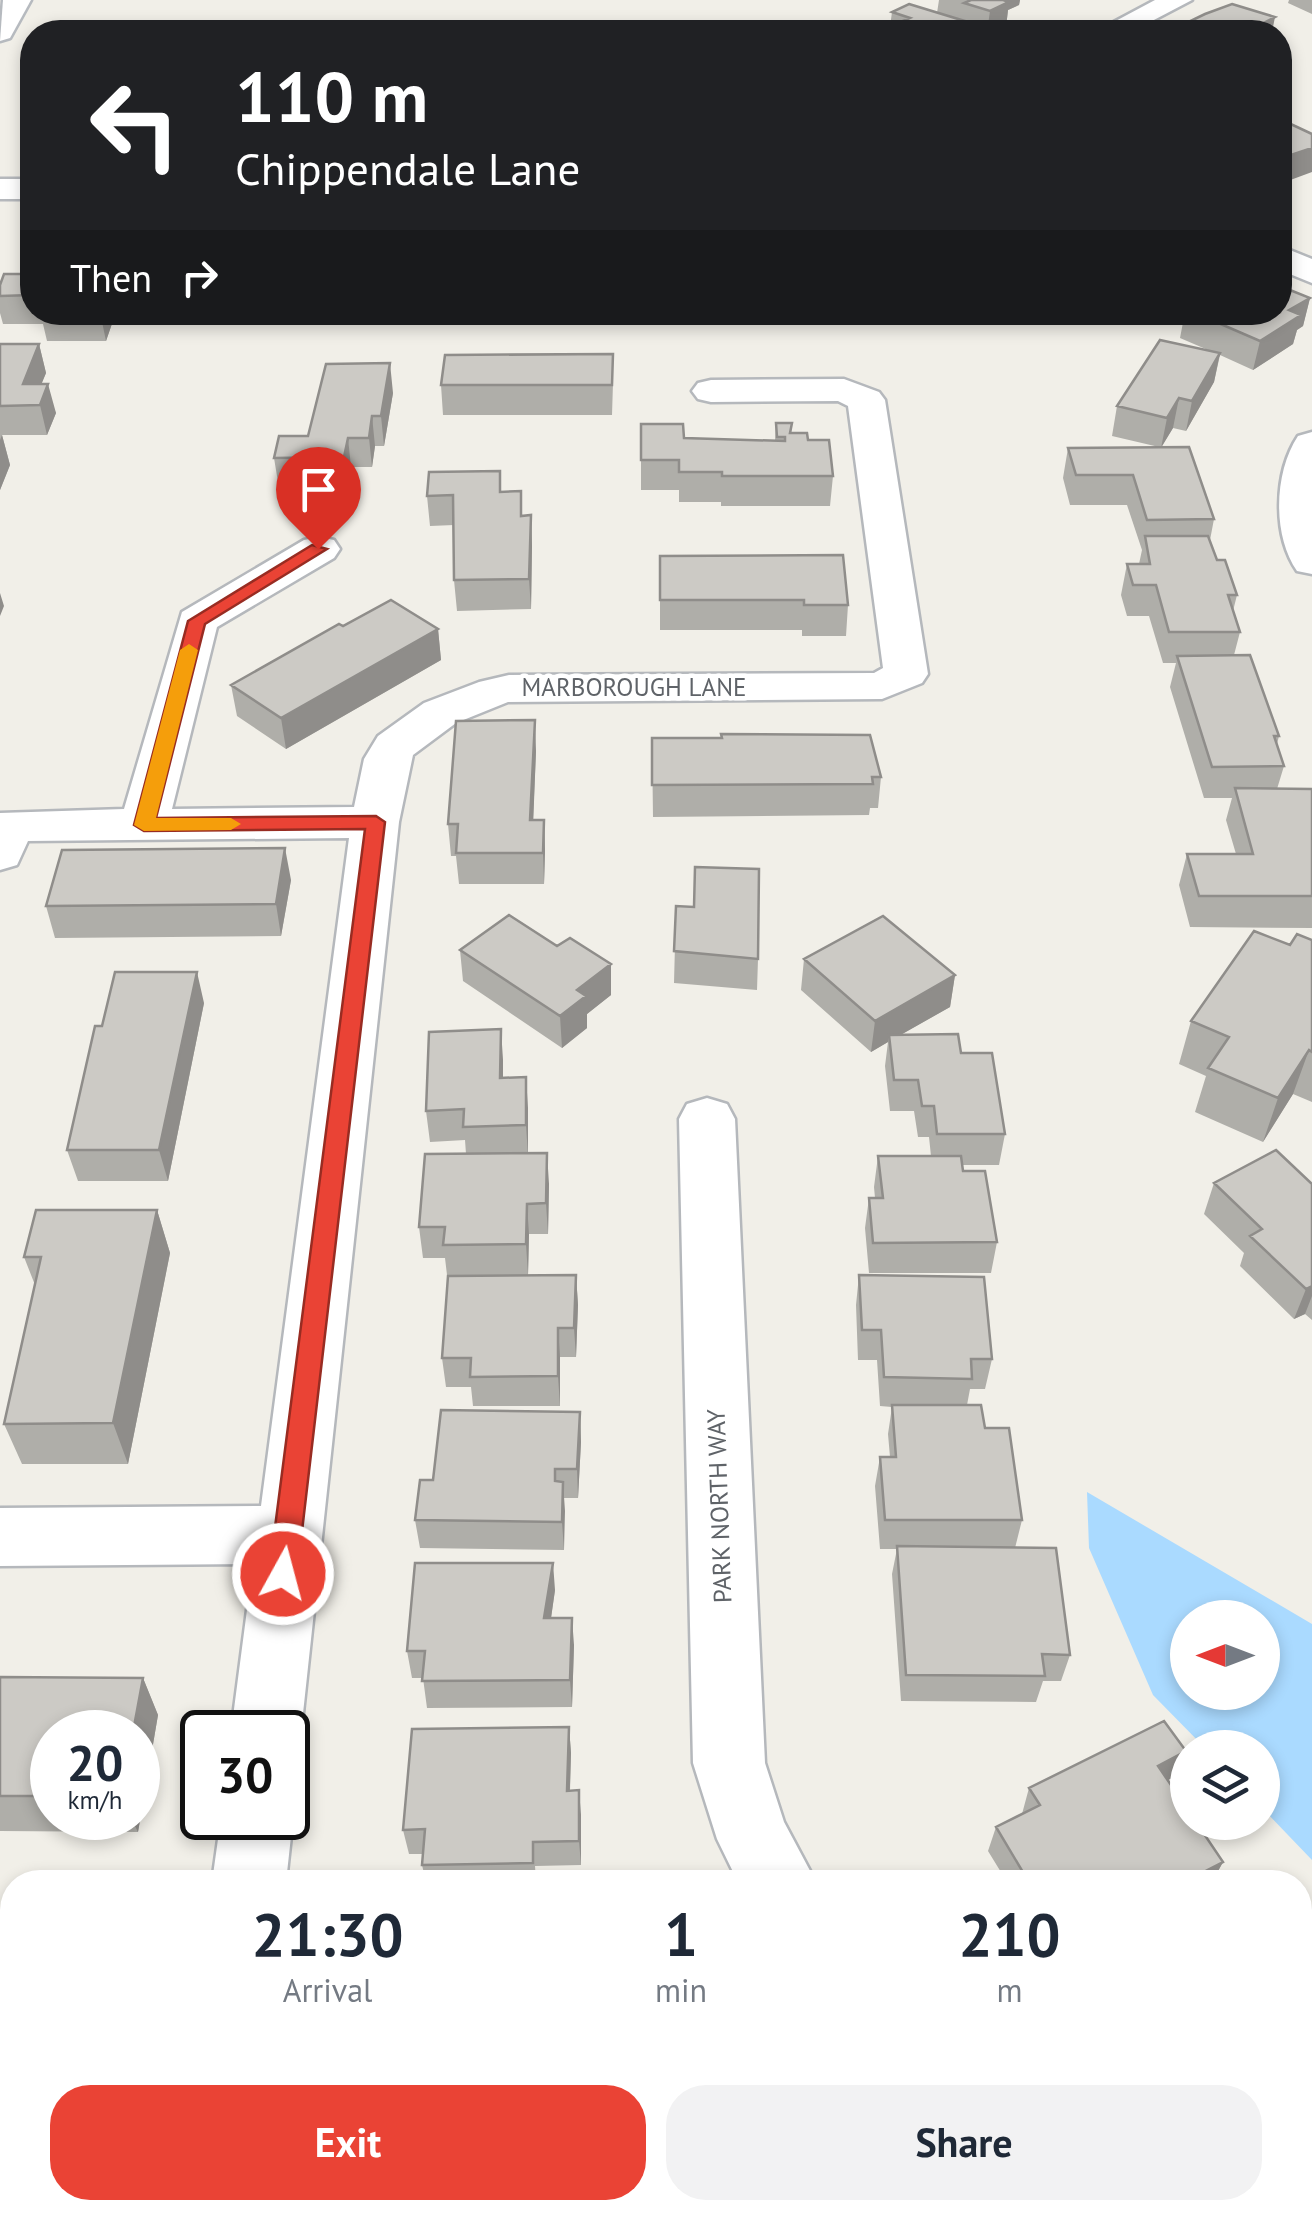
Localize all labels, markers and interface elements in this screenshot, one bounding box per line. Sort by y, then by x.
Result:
text: 110 m [235,51,428,141]
icon: left [70,60,200,190]
text: Chippendale Lane [235,139,580,197]
icon: right [172,250,227,305]
text: Then [70,253,152,302]
pin [276,447,361,550]
icon: arrive [291,462,346,517]
street label: MARBOROUGH LANE [522,671,746,703]
street label: PARK NORTH WAY [700,1408,738,1604]
position arrow [231,1522,335,1626]
north arrow [1170,1600,1280,1710]
map controls [1170,1600,1280,1840]
speed limit sign: 30 [180,1710,310,1840]
text: 20 [67,1730,123,1795]
button: layers [1170,1730,1280,1840]
text: km/h [68,1784,122,1816]
text: 21:30 [251,1895,404,1973]
text: 1 [664,1895,698,1973]
text: 210 [959,1895,1061,1973]
text: Arrival [283,1969,372,2011]
text: min [655,1969,707,2011]
text: m [997,1969,1023,2011]
button: Exit [50,2085,646,2200]
button: Share [666,2085,1262,2200]

